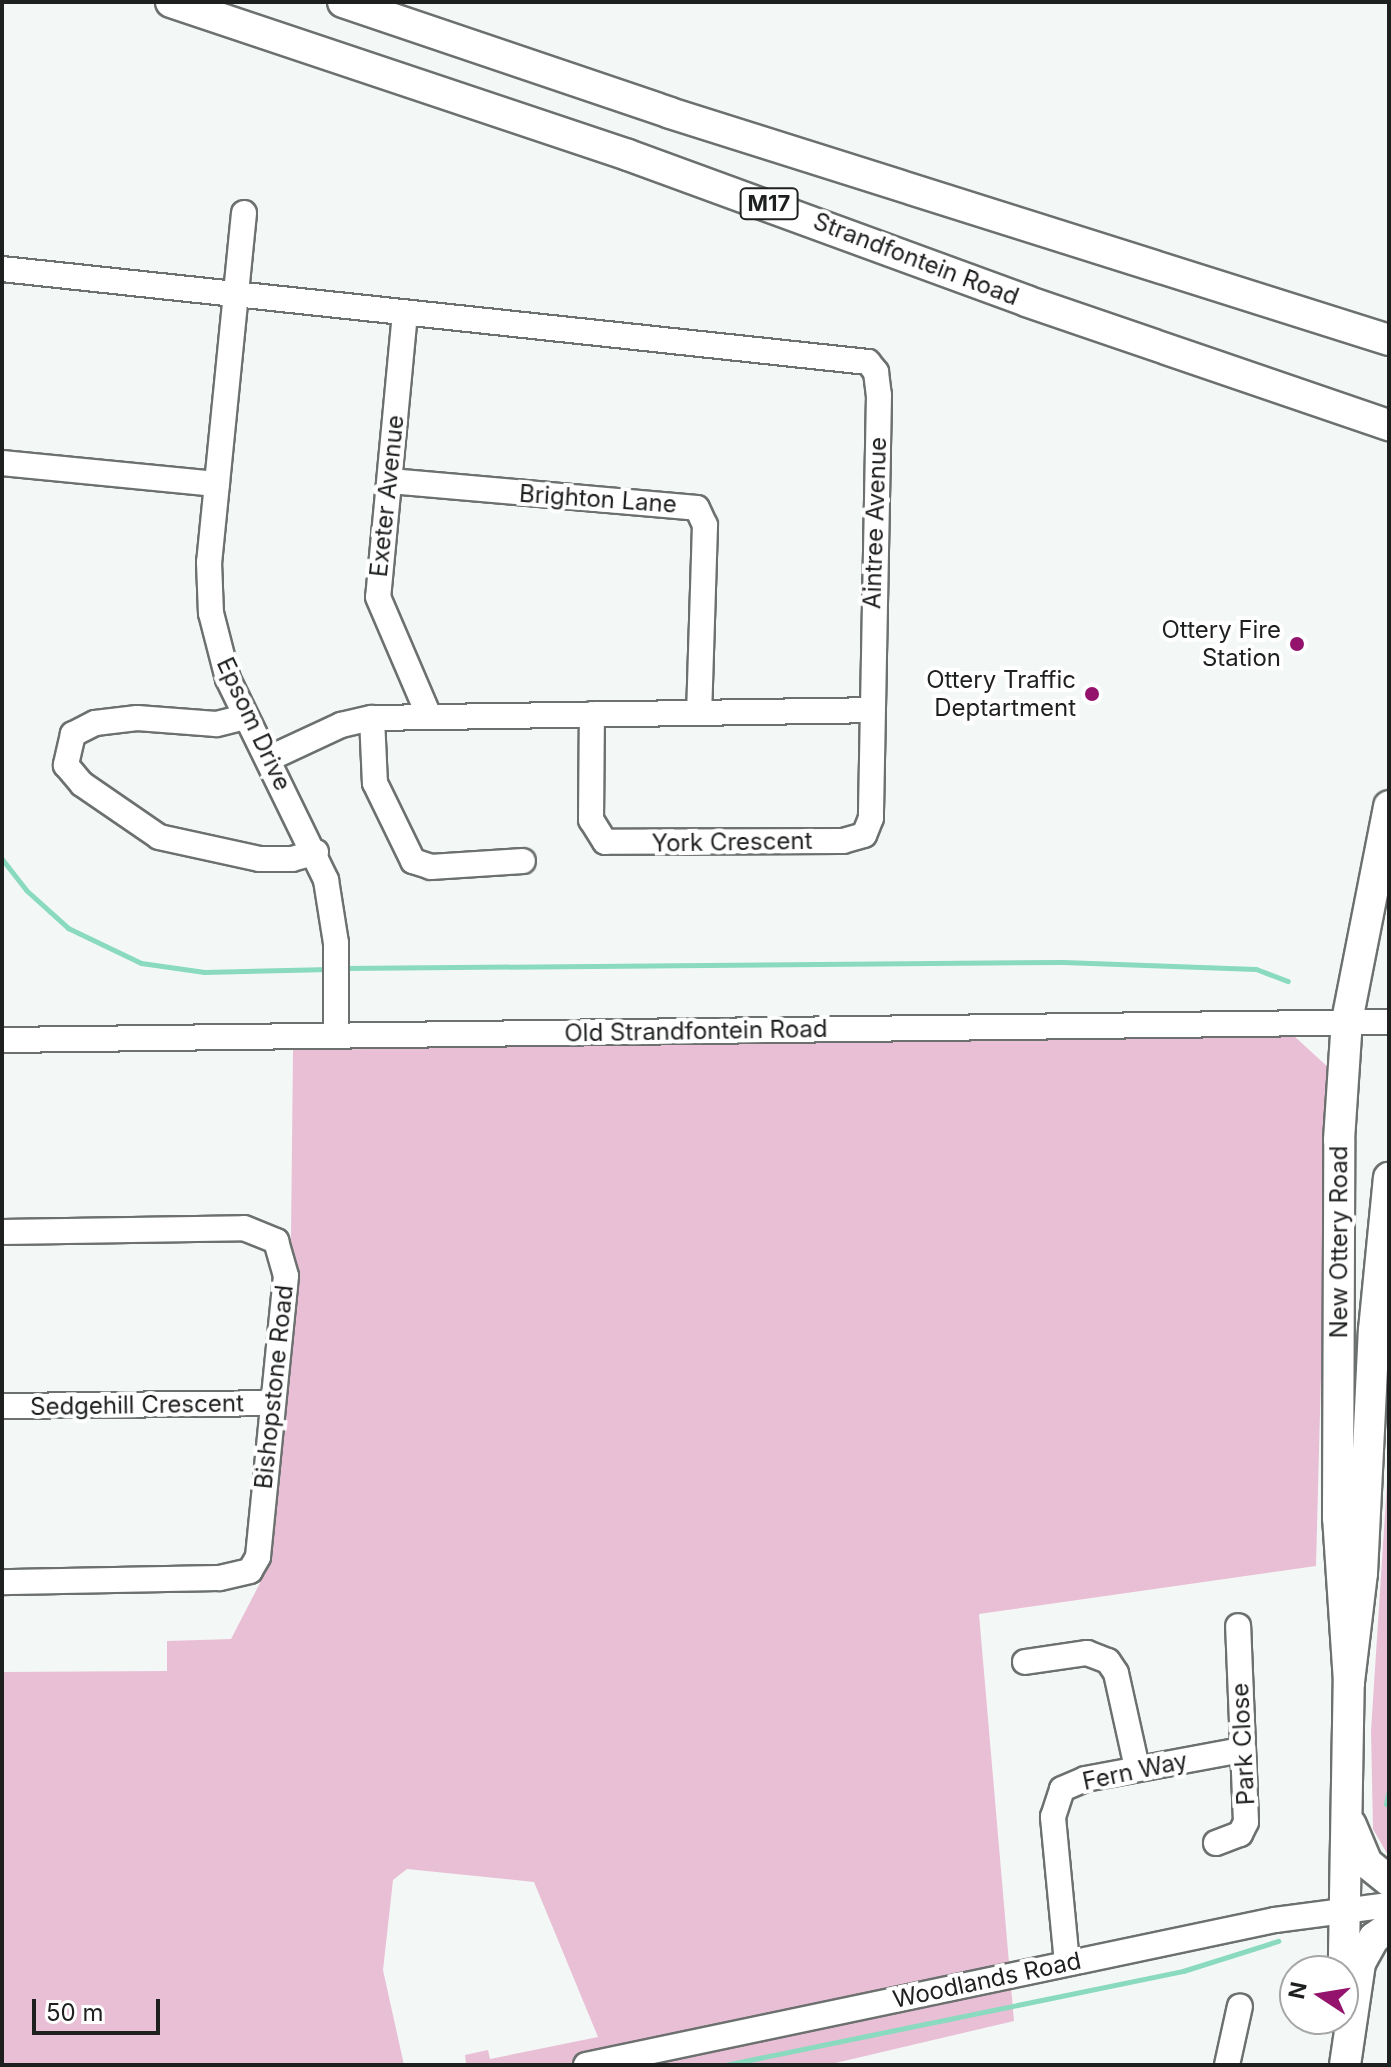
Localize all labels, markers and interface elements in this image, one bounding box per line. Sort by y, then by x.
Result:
road number: M17 [739,186,799,222]
street label: Strandfontein Road [809,207,1023,311]
street label: Exeter Avenue [364,414,410,578]
street label: Aintree Avenue [858,436,892,610]
street label: Brighton Lane [518,479,678,519]
place label: Ottery Fire Station [1162,616,1281,672]
marker: Ottery Fire Station [1288,635,1306,653]
street label: Epsom Drive [211,653,297,795]
place label: Ottery Traffic Deptartment [926,666,1076,722]
marker: Ottery Traffic Deptartment [1083,685,1101,703]
street label: York Crescent [651,826,813,858]
street label: Old Strandfontein Road [564,1014,828,1048]
street label: New Ottery Road [1325,1146,1353,1338]
street label: Bishopstone Road [249,1284,299,1490]
street label: Sedgehill Crescent [30,1389,244,1421]
street label: Park Close [1225,1682,1261,1806]
street label: Fern Way [1080,1746,1190,1796]
street label: Woodlands Road [890,1946,1084,2014]
north arrow [1279,1955,1359,2035]
text: N [1283,1980,1312,2001]
scale bar [36,1983,164,2033]
text: 50 m [46,1998,104,2027]

